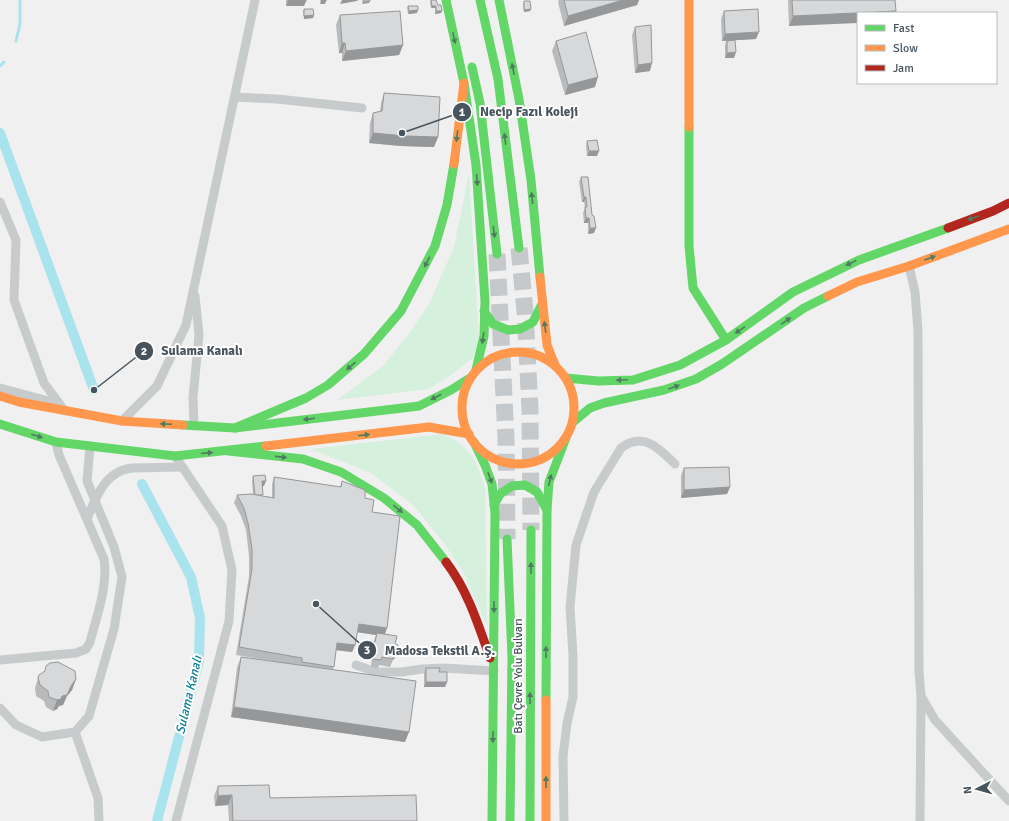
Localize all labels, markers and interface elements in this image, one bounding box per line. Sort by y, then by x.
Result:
legend [857,12,997,84]
text: Fast [893,21,914,36]
one-way arrow [451,32,457,44]
text: Slow [893,41,918,56]
text: Jam [893,61,914,76]
one-way arrow [509,63,515,76]
callout: Necip Fazıl Koleji [452,99,586,124]
text: Necip Fazıl Koleji [480,104,578,120]
text: 1 [459,105,466,120]
one-way arrow [454,130,460,142]
one-way arrow [502,133,508,145]
one-way arrow [473,174,480,186]
one-way arrow [529,192,536,204]
one-way arrow [967,216,979,222]
one-way arrow [491,226,498,238]
one-way arrow [924,255,936,261]
one-way arrow [424,256,430,267]
one-way arrow [846,260,857,266]
one-way arrow [780,317,791,325]
one-way arrow [542,321,548,333]
one-way arrow [735,326,745,334]
one-way arrow [480,332,486,344]
callout: Sulama Kanalı [134,338,251,363]
text: Sulama Kanalı [161,343,243,359]
text: 2 [141,344,147,359]
one-way arrow [345,361,356,370]
one-way arrow [616,377,628,384]
one-way arrow [669,383,681,389]
one-way arrow [431,394,442,400]
one-way arrow [303,416,315,422]
one-way arrow [159,421,172,427]
one-way arrow [358,432,370,438]
one-way arrow [32,433,44,439]
one-way arrow [201,450,213,457]
one-way arrow [275,453,287,460]
one-way arrow [487,472,493,484]
one-way arrow [548,474,554,487]
one-way arrow [392,505,403,514]
one-way arrow [528,561,534,574]
one-way arrow [491,601,497,614]
street label: Batı Çevre Yolu Bulvarı [511,618,526,734]
callout: Madosa Tekstil A.Ş. [357,638,504,663]
text: 3 [364,643,370,658]
text: Madosa Tekstil A.Ş. [385,643,495,659]
one-way arrow [543,645,549,658]
water label: Sulama Kanalı [172,654,206,736]
one-way arrow [527,691,533,704]
one-way arrow [490,731,497,743]
north arrow [957,769,997,809]
one-way arrow [543,775,549,788]
text: N [961,786,974,794]

